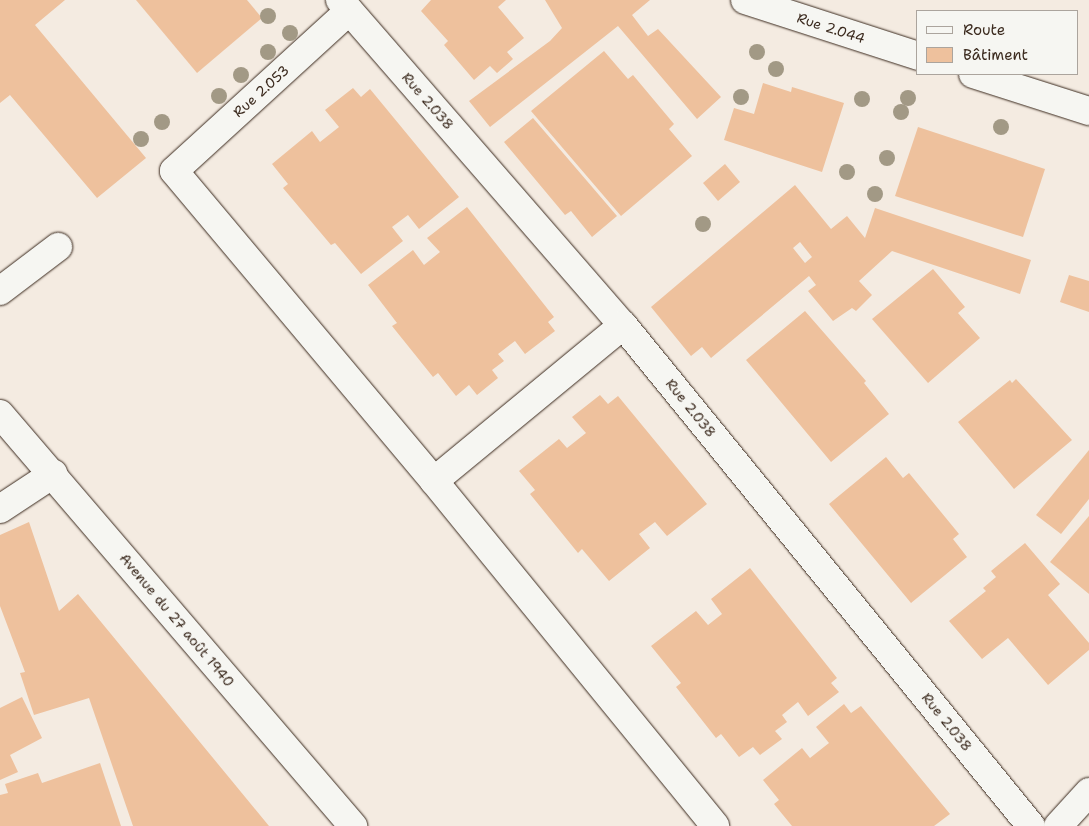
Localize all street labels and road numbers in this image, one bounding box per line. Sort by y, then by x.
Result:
street label: Rue 2.044 [795,9,867,47]
street label: Rue 2.053 [230,62,292,120]
street label: Rue 2.038 [399,69,457,133]
street label: Rue 2.038 [662,375,720,441]
street label: Avenue du 27 août 1940 [116,550,238,690]
street label: Rue 2.038 [918,689,976,755]

